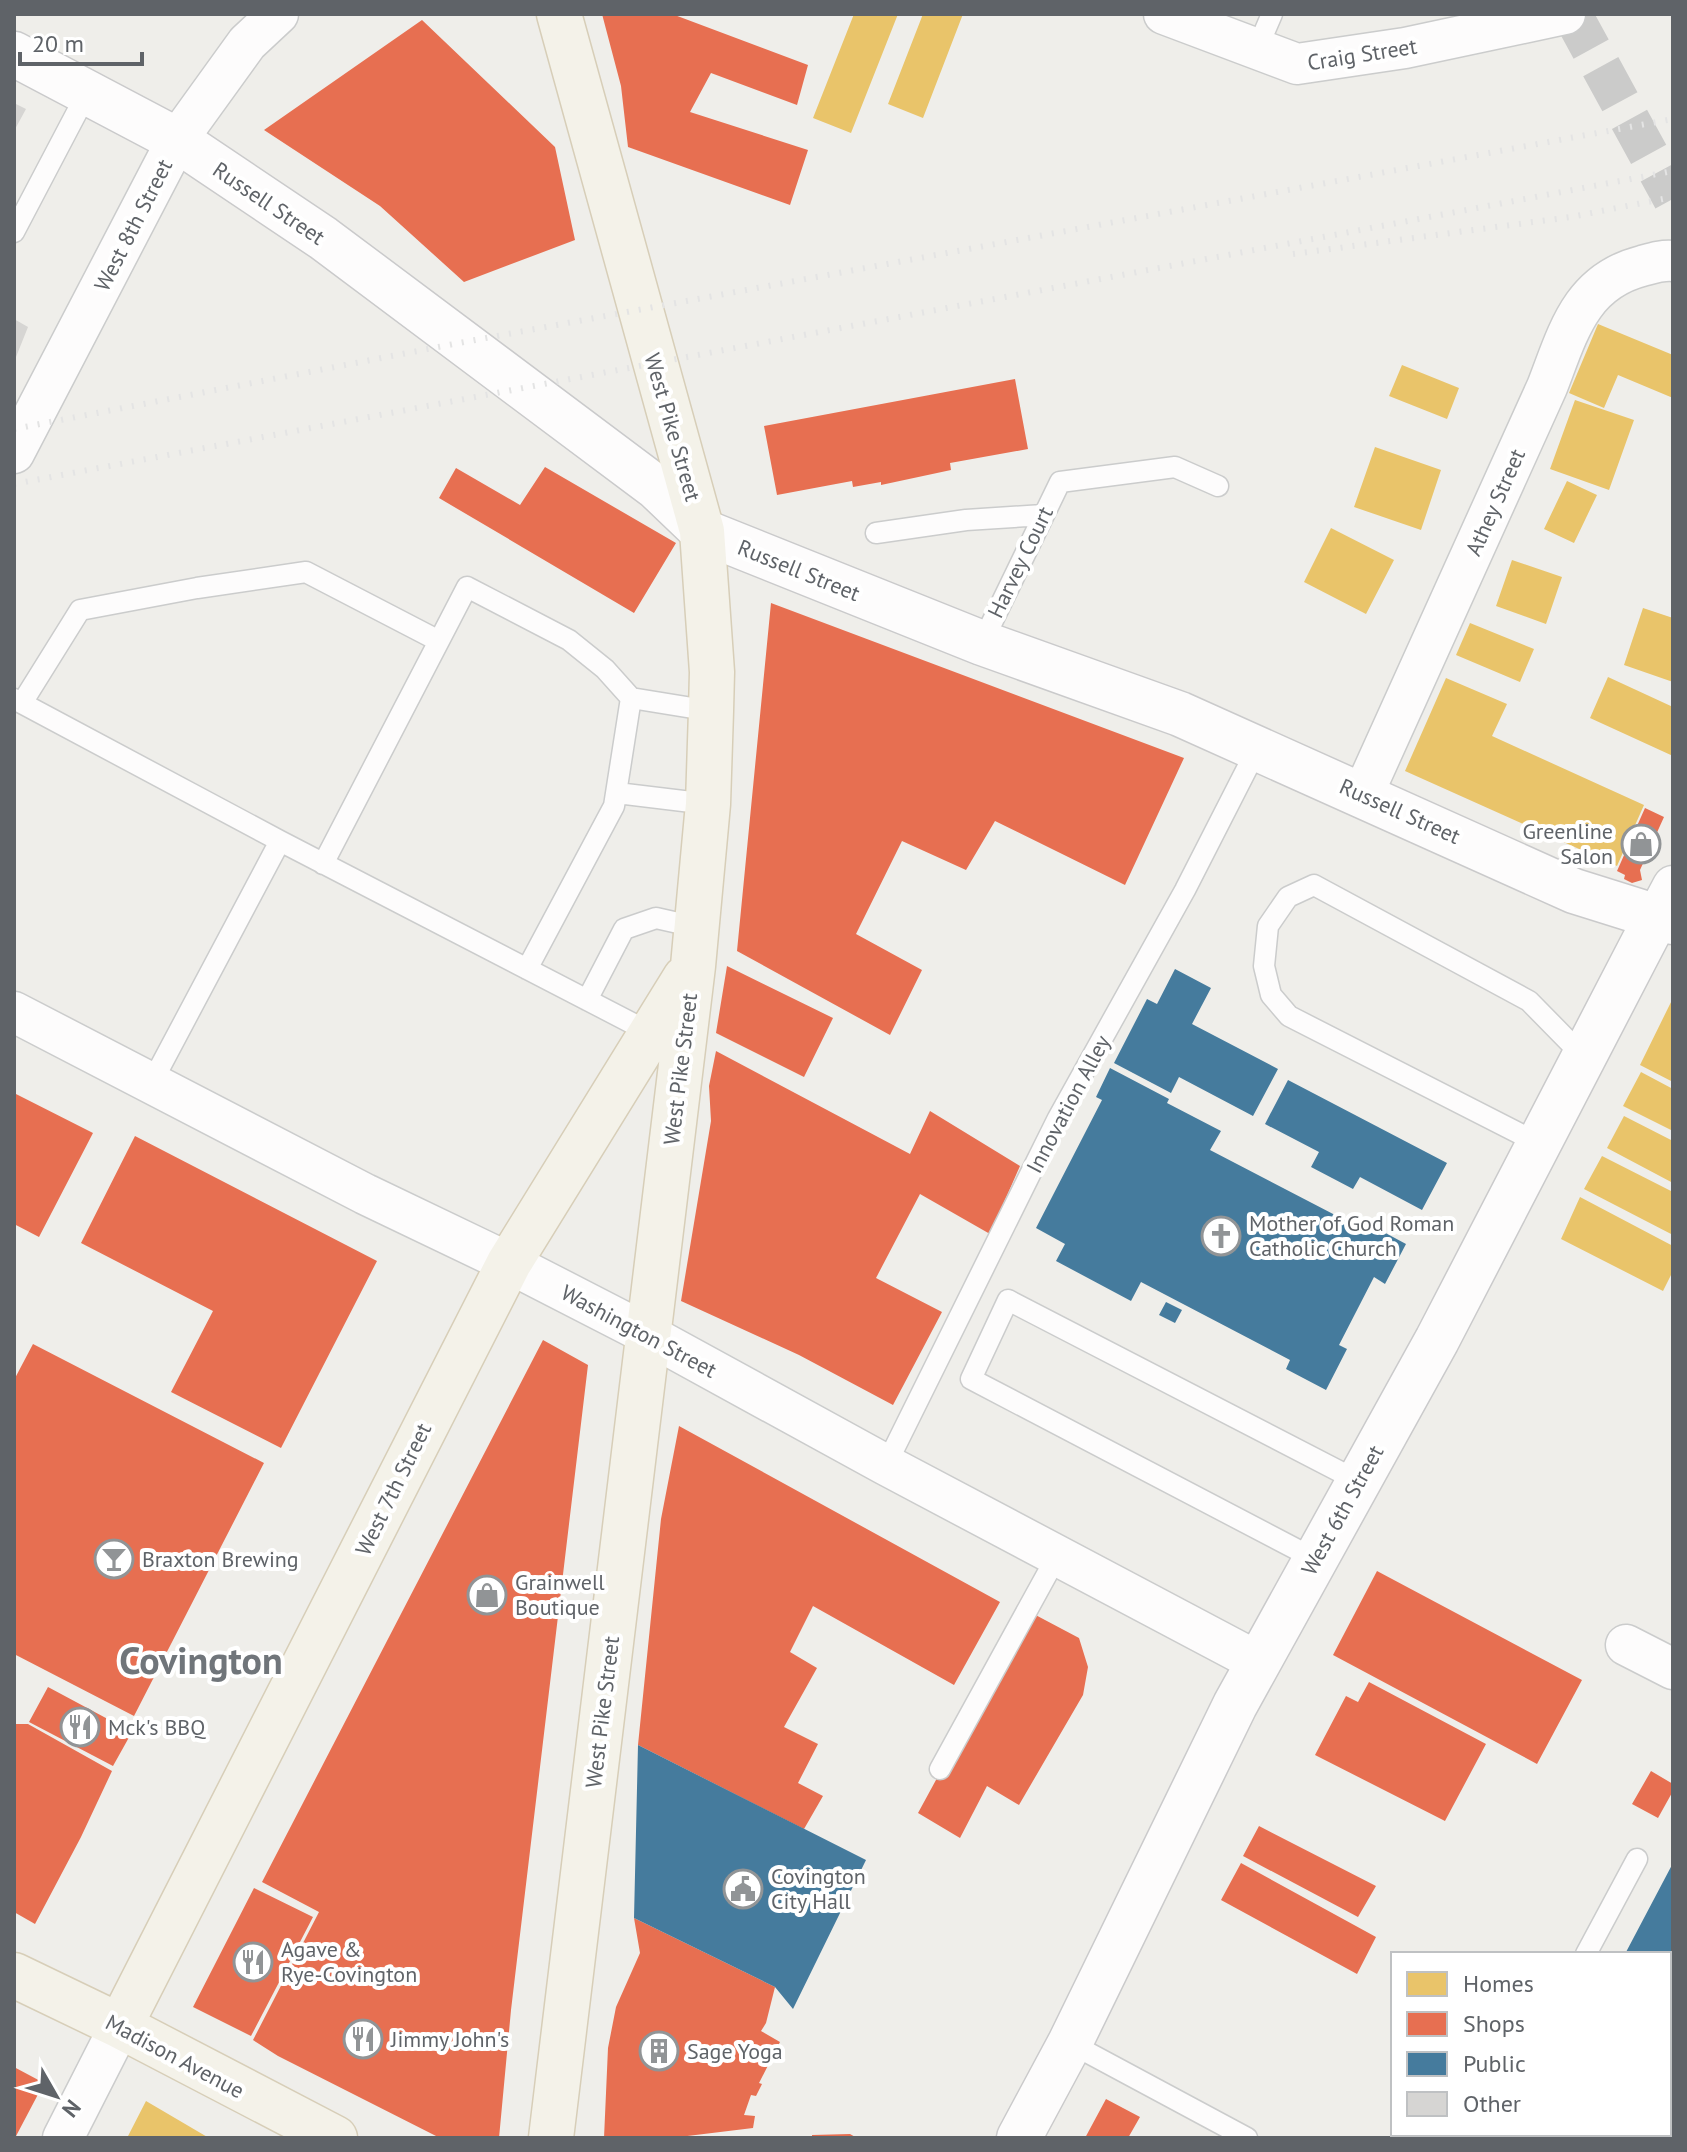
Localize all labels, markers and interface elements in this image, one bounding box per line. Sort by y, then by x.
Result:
scale bar [20,16,142,66]
text: 20 m [32,28,84,59]
street label: Craig Street [1305,31,1419,76]
street label: West 8th Street [88,154,179,296]
street label: Russell Street [208,155,331,251]
street label: West Pike Street [638,350,708,505]
street label: Athey Street [1459,444,1531,560]
street label: Harvey Court [981,501,1059,622]
street label: Russell Street [734,533,865,607]
street label: Russell Street [1335,772,1465,850]
place label: Greenline Salon [1522,817,1613,870]
shop icon: Greenline Salon [1620,823,1662,865]
street label: West Pike Street [657,991,703,1147]
street label: Innovation Alley [1020,1029,1117,1178]
place label: Mother of God Roman Catholic Church [1249,1209,1454,1262]
church icon: Mother of God Roman Catholic Church [1200,1215,1242,1257]
street label: Washington Street [556,1278,722,1384]
street label: West 7th Street [349,1418,437,1560]
street label: West 6th Street [1295,1440,1390,1580]
bar icon: Braxton Brewing [93,1538,135,1580]
place label: Braxton Brewing [142,1545,299,1573]
place label: Grainwell Boutique [515,1568,605,1621]
shop icon: Grainwell Boutique [466,1574,508,1616]
street label: West Pike Street [579,1634,625,1790]
district label: Covington [119,1635,283,1684]
restaurant icon: Mck's BBQ [59,1706,101,1748]
place label: Mck's BBQ [108,1713,206,1741]
place label: Covington City Hall [771,1862,866,1915]
public building icon: Covington City Hall [722,1868,764,1910]
place label: Agave & Rye-Covington [281,1935,417,1988]
restaurant icon: Agave & Rye-Covington [232,1941,274,1983]
legend [1391,1952,1671,2136]
text: Homes [1463,1968,1534,1999]
street label: Madison Avenue [101,2008,249,2104]
text: Shops [1463,2008,1525,2039]
restaurant icon: Jimmy John's [342,2018,384,2060]
place label: Jimmy John's [390,2025,509,2053]
building icon: Sage Yoga [638,2030,680,2072]
place label: Sage Yoga [687,2037,783,2065]
text: Public [1463,2048,1526,2079]
north arrow [16,2056,96,2136]
text: Other [1463,2088,1521,2119]
text: N [56,2094,87,2123]

